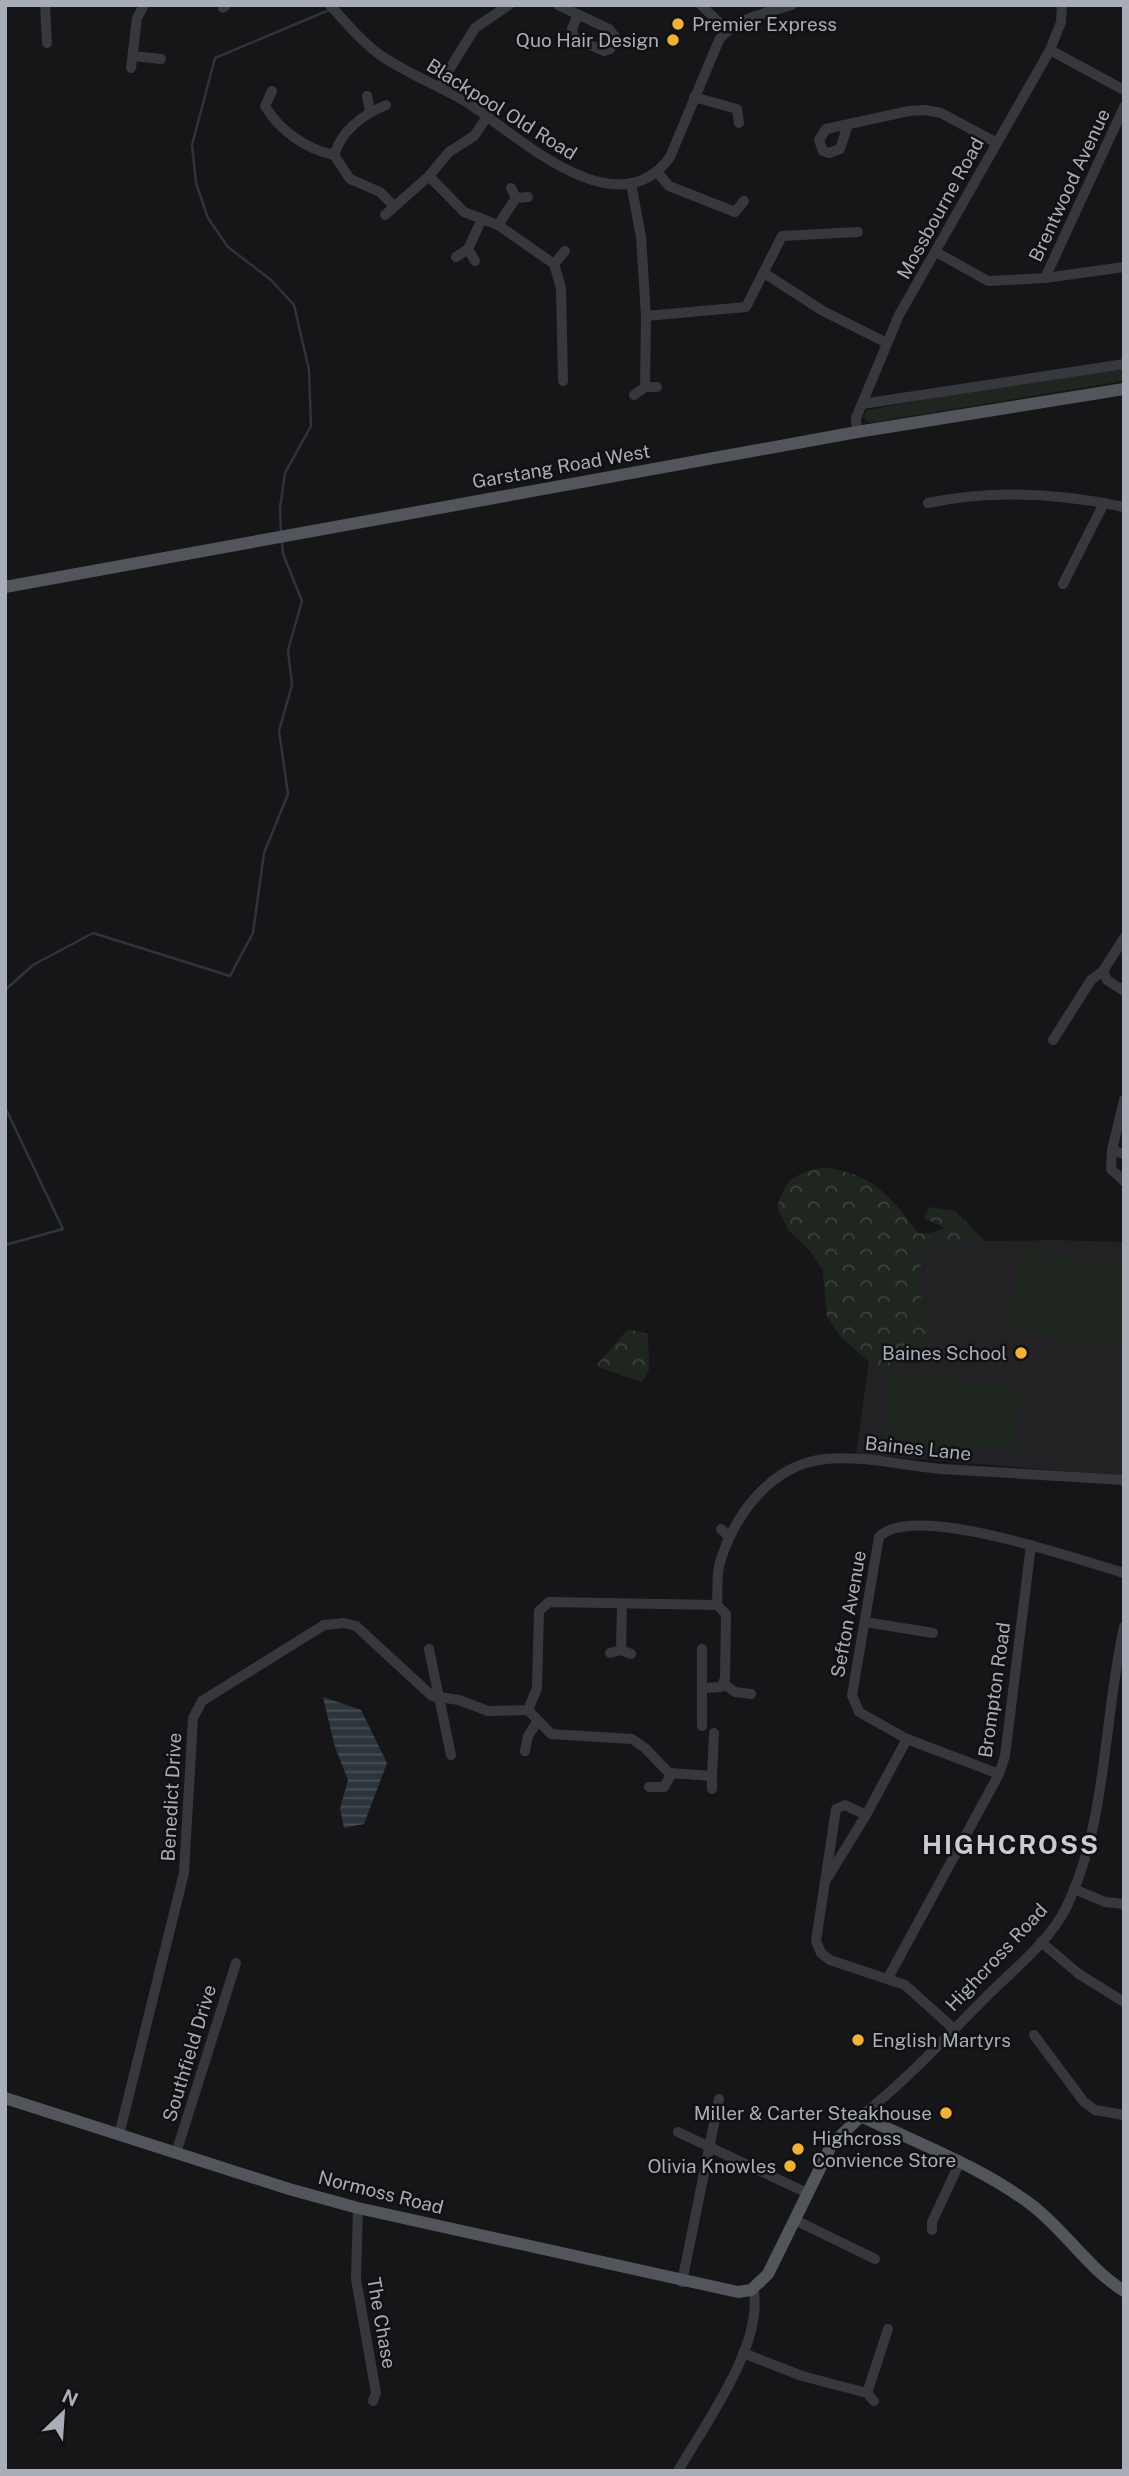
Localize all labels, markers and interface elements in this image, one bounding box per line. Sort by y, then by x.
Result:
place label: Premier Express [692,13,837,35]
marker: Premier Express [670,16,686,32]
place label: Quo Hair Design [516,29,659,51]
marker: Quo Hair Design [665,32,681,48]
street label: Blackpool Old Road [423,54,581,164]
street label: Brentwood Avenue [1024,105,1114,265]
street label: Mossbourne Road [892,133,988,283]
street label: Garstang Road West [470,440,652,492]
place label: Baines School [882,1342,1007,1364]
marker: Baines School [1013,1345,1029,1361]
street label: Baines Lane [864,1431,972,1465]
street label: Sefton Avenue [826,1549,870,1679]
street label: Brompton Road [974,1621,1014,1759]
street label: Benedict Drive [157,1732,185,1862]
district label: HIGHCROSS [922,1829,1100,1860]
street label: Highcross Road [941,1899,1051,2015]
street label: Southfield Drive [158,1982,220,2124]
place label: English Martyrs [872,2029,1011,2051]
marker: English Martyrs [850,2032,866,2048]
place label: Miller & Carter Steakhouse [694,2102,932,2124]
marker: Miller & Carter Steakhouse [938,2105,954,2121]
place label: Highcross Convience Store [812,2127,956,2171]
marker: Highcross Convience Store [790,2141,806,2157]
place label: Olivia Knowles [647,2155,776,2177]
marker: Olivia Knowles [782,2158,798,2174]
street label: Normoss Road [316,2166,446,2218]
street label: The Chase [363,2276,401,2370]
north arrow [28,2378,98,2448]
text: N [59,2384,82,2411]

